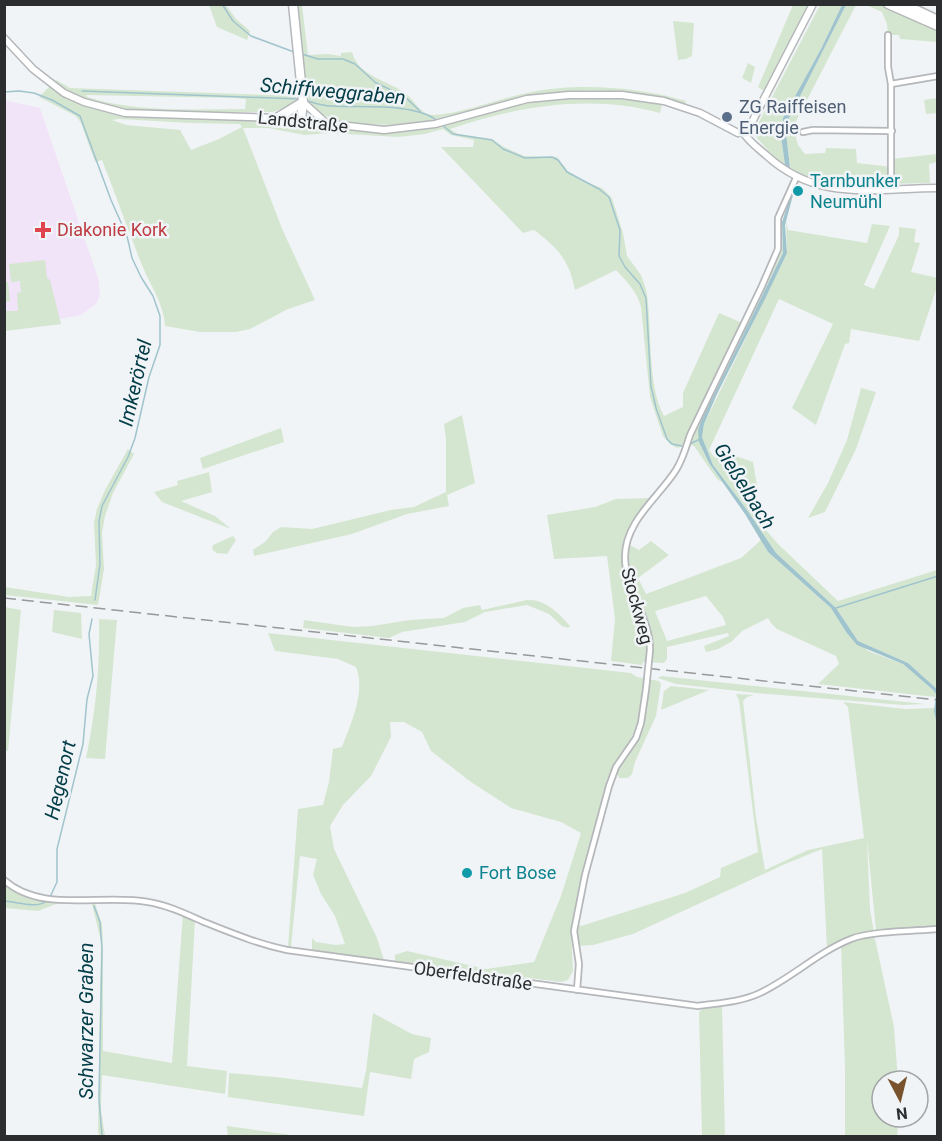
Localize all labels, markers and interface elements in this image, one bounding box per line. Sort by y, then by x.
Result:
water label: Schiffweggraben [259,73,407,109]
place label: ZG Raiffeisen Energie [739,96,847,138]
street label: Landstraße [257,106,349,137]
marker: ZG Raiffeisen Energie [720,110,734,124]
place label: Tarnbunker Neumühl [810,170,900,212]
marker: Tarnbunker Neumühl [791,184,805,198]
place label: Diakonie Kork [57,219,168,240]
marker: Diakonie Kork [34,221,52,239]
water label: Imkerörtel [113,337,157,429]
water label: Gießelbach [709,438,781,534]
street label: Stockweg [617,565,658,646]
water label: Hegenort [39,737,81,822]
place label: Fort Bose [479,862,556,883]
marker: Fort Bose [460,866,474,880]
water label: Schwarzer Graben [74,942,98,1100]
street label: Oberfeldstraße [413,957,534,994]
north arrow [870,1069,930,1129]
text: N [895,1103,909,1124]

